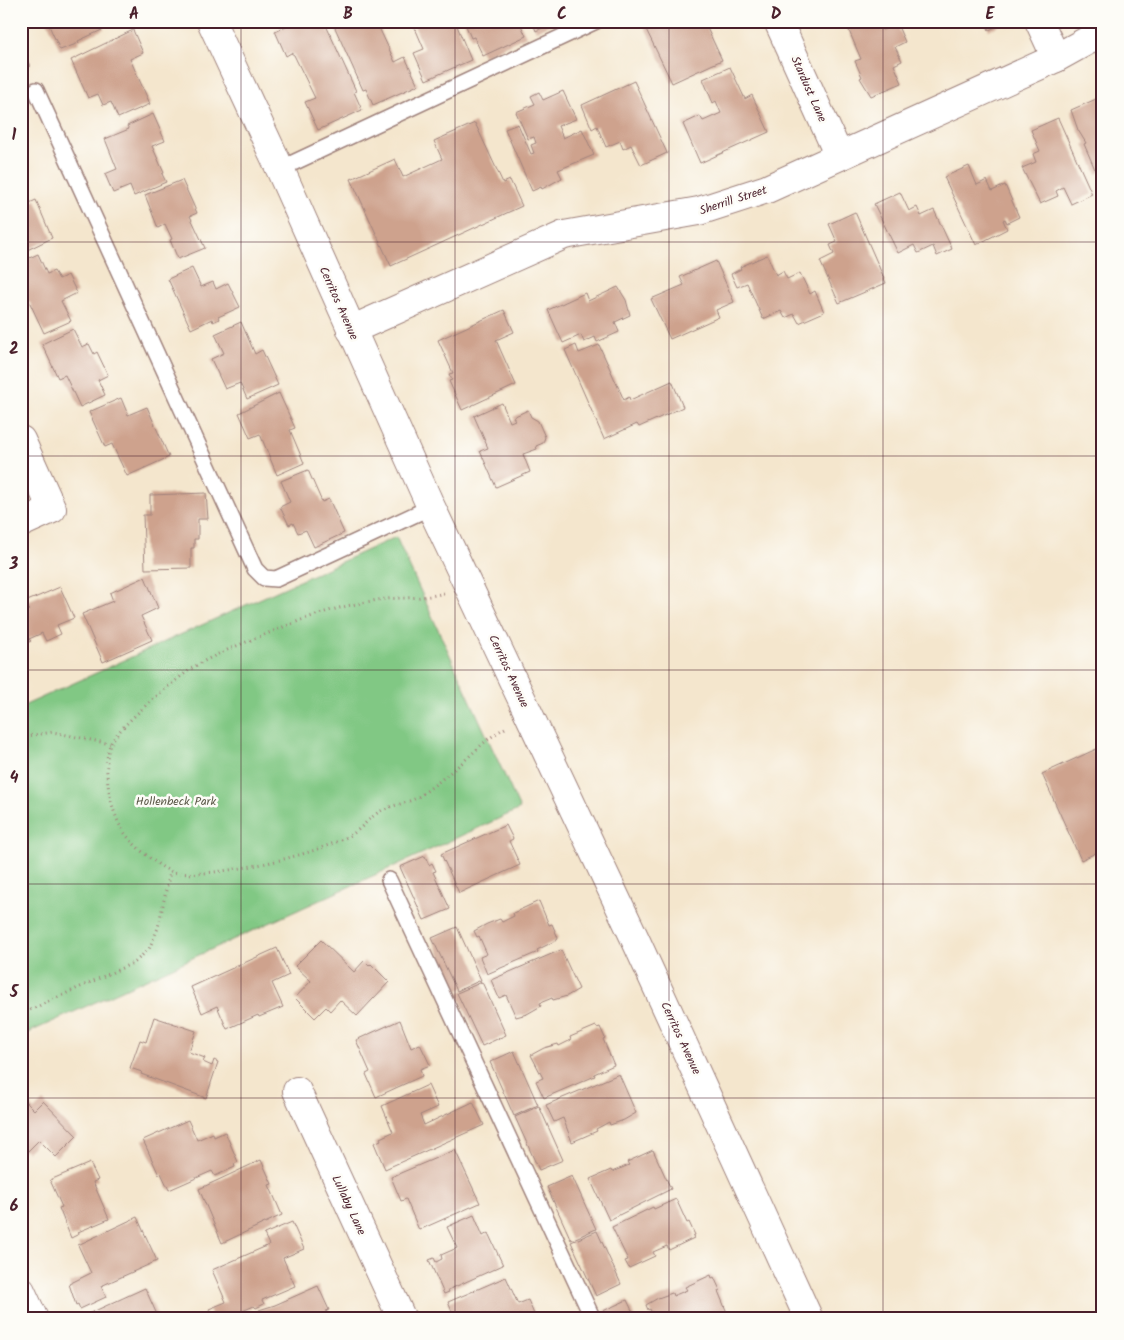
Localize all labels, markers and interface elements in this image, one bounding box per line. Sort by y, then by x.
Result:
text: A [129,2,139,27]
text: B [343,2,353,27]
text: C [557,2,567,27]
text: D [771,2,782,27]
text: E [986,2,996,27]
street label: Stardust Lane [785,53,832,126]
text: 1 [12,123,17,148]
street label: Sherrill Street [697,180,770,220]
street label: Cerritos Avenue [314,263,363,344]
text: 2 [9,337,19,362]
text: 3 [9,552,19,577]
street label: Cerritos Avenue [483,632,534,711]
text: 4 [10,766,19,791]
park label: Hollenbeck Park [136,792,217,811]
text: 5 [9,980,20,1005]
street label: Cerritos Avenue [655,999,706,1078]
street label: Lullaby Lane [326,1172,371,1239]
text: 6 [10,1194,19,1219]

